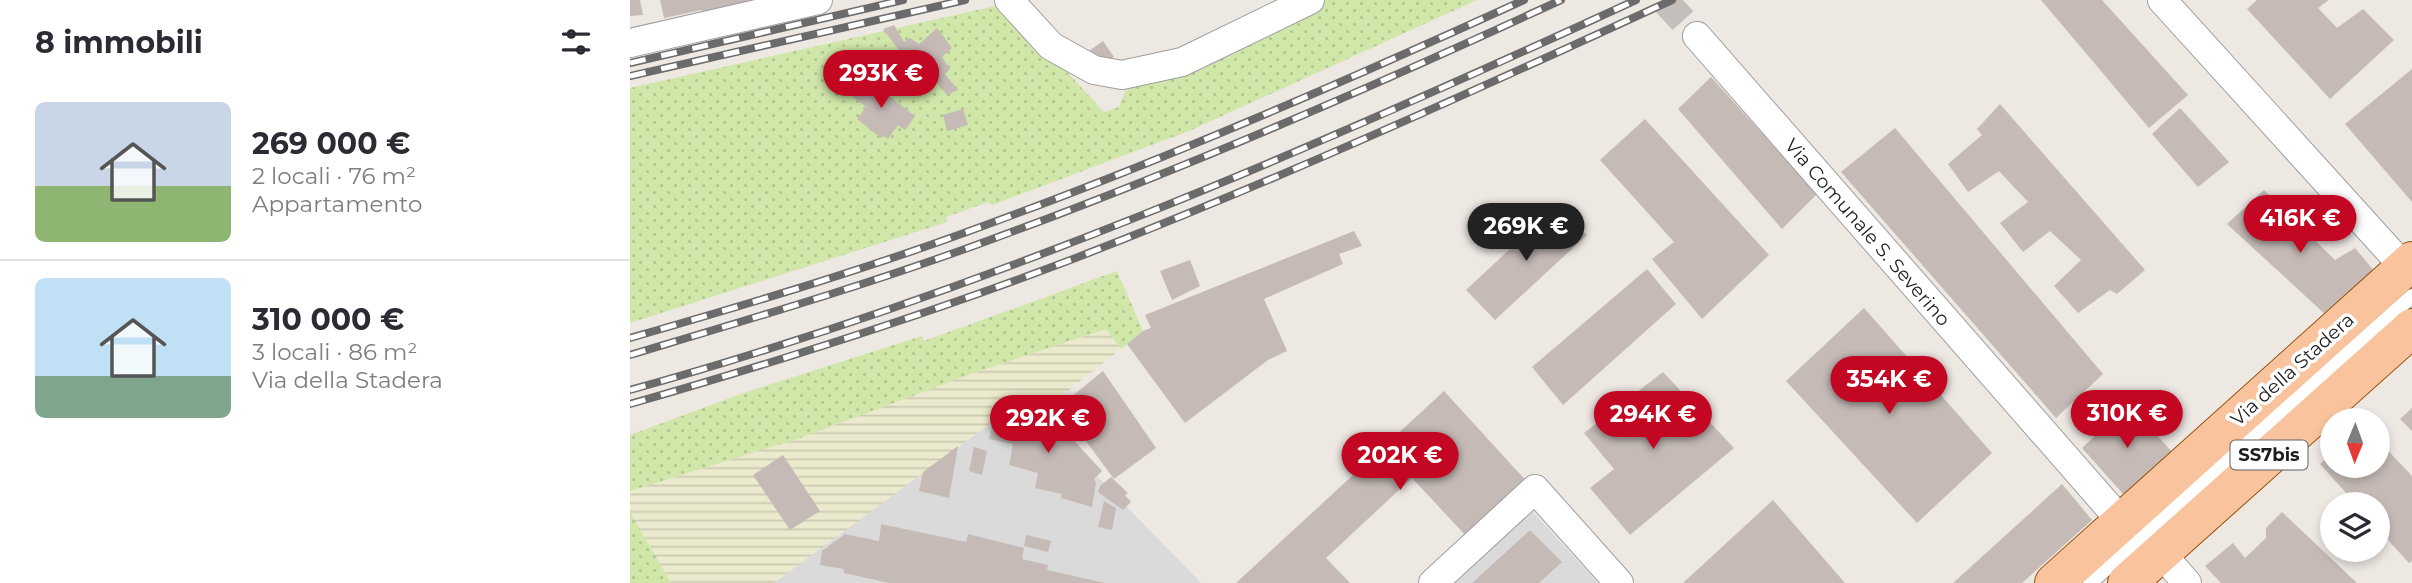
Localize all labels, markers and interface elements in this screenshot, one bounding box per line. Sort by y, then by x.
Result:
icon: filters [557,23,595,61]
text: 8 immobili [35,24,203,61]
pin: 293K € [824,50,938,110]
text: 293K € [839,59,923,87]
text: 269 000 € [252,125,410,162]
icon: home [91,130,175,214]
street label: Via Comunale S. Severino [1780,134,1955,331]
text: 2 locali · 76 m² [252,162,416,190]
text: Appartamento [252,190,422,218]
pin: 416K € [2243,196,2357,255]
pin: 269K € [1469,204,1583,263]
text: 416K € [2259,204,2341,232]
text: 269K € [1483,212,1569,240]
text: 310 000 € [252,301,404,338]
icon: home [91,306,175,390]
street label: Via della Stadera [2226,308,2359,431]
text: 3 locali · 86 m² [252,338,417,366]
pin: 354K € [1832,356,1946,416]
text: 354K € [1846,365,1932,393]
text: Via della Stadera [252,366,443,394]
pin: 310K € [2070,391,2184,450]
pin: 294K € [1596,392,1710,451]
pin: 292K € [991,396,1105,455]
text: 310K € [2087,399,2167,427]
text: 294K € [1610,400,1696,428]
text: 292K € [1006,404,1090,432]
north arrow [2320,408,2390,478]
map controls [2320,408,2390,562]
pin: 202K € [1343,433,1457,492]
road number: SS7bis [2230,440,2308,470]
text: 202K € [1358,441,1442,469]
button: layers [2320,492,2390,562]

